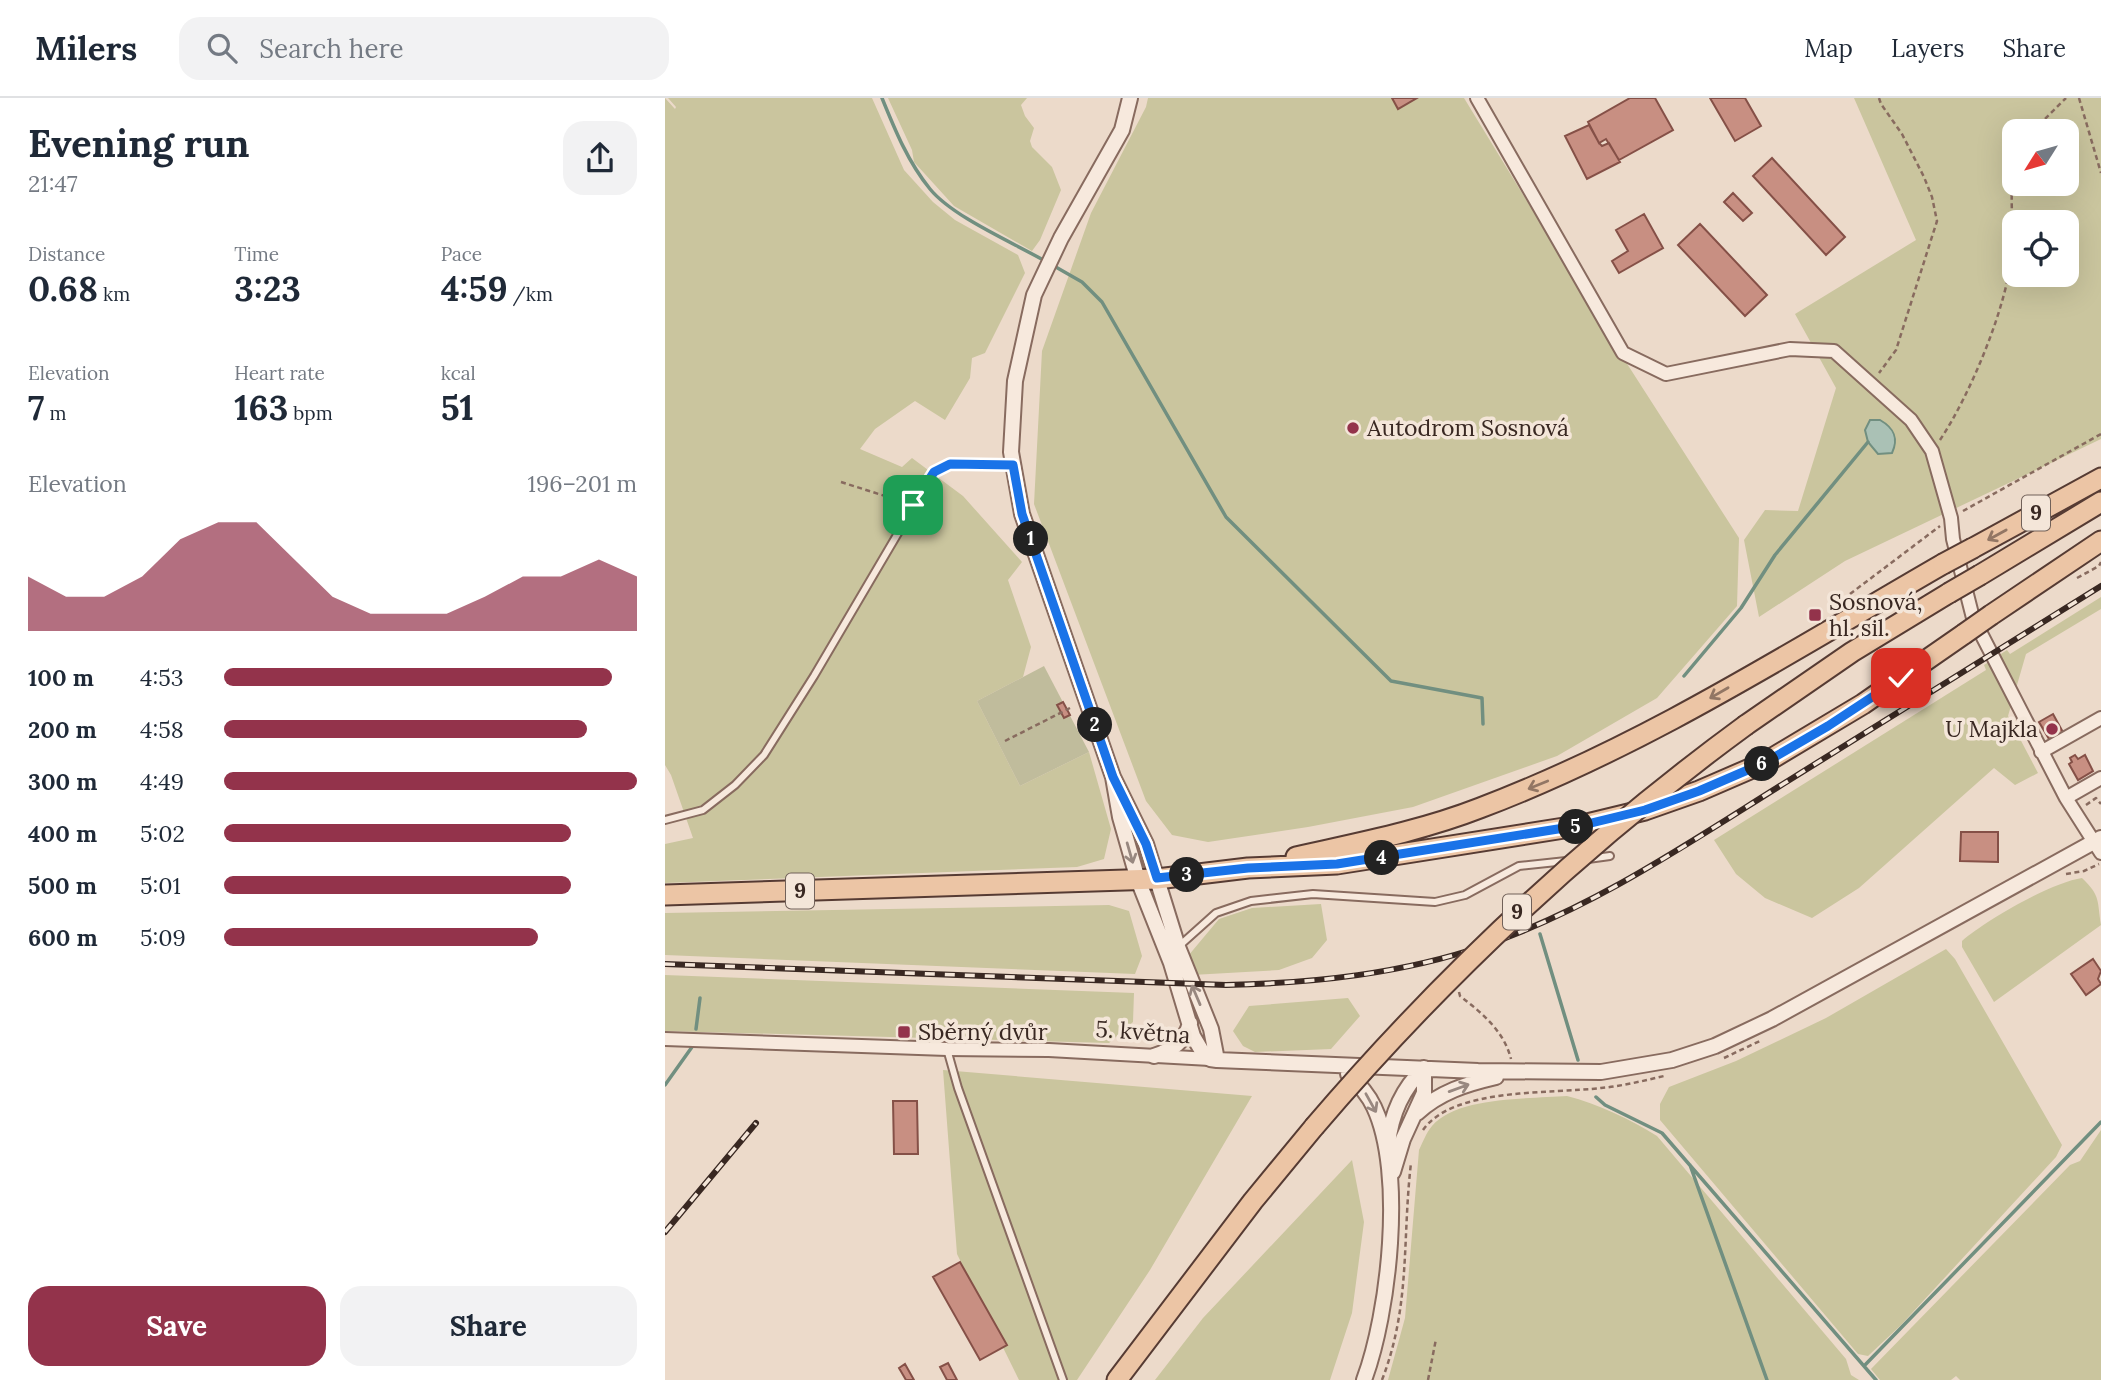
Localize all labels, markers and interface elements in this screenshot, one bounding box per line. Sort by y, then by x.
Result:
search box [179,17,669,80]
text: Milers [35,27,137,69]
icon: search [203,29,241,67]
text: Search here [259,32,404,65]
text: Map [1804,33,1853,64]
text: Layers [1891,33,1964,64]
text: Share [2002,33,2066,64]
text: Evening run [28,119,250,167]
north arrow [2002,119,2079,196]
map controls [2002,119,2079,287]
button: share [563,121,637,195]
text: 21:47 [28,169,78,198]
button: locate [2002,210,2079,287]
text: Distance [28,242,105,266]
text: Time [234,242,279,266]
text: Pace [441,242,482,266]
text: 0.68 [28,266,98,311]
text: 3:23 [234,266,301,311]
text: 4:59 [441,266,508,311]
text: km [98,282,130,306]
text: /km [508,282,553,306]
text: Elevation [28,361,110,385]
text: Heart rate [234,361,325,385]
text: kcal [441,361,476,385]
text: 7 [28,385,44,430]
text: 163 [234,385,288,430]
text: 51 [441,385,474,430]
text: m [44,401,66,425]
text: bpm [288,401,333,425]
place label: Autodrom Sosnová [1366,413,1569,442]
marker: Autodrom Sosnová [1345,420,1361,436]
text: Elevation [28,469,127,498]
text: 196–201 m [528,469,637,498]
pin [883,475,943,535]
icon: arrive [894,486,932,524]
road number: 9 [2022,496,2050,530]
pin: 1 [1013,522,1049,556]
text: 1 [1027,526,1034,550]
one-way arrow [1987,528,2007,542]
place label: Sosnová, hl. sil. [1829,587,1923,642]
marker: Sosnová, hl. sil. [1807,607,1823,623]
pin [1871,648,1931,708]
icon: check [1882,659,1920,697]
text: 100 m [28,663,94,692]
text: 4:53 [140,663,184,692]
one-way arrow [1709,687,1729,701]
pin: 2 [1077,708,1113,742]
text: 2 [1089,712,1100,736]
place label: U Majkla [1945,714,2038,743]
text: 200 m [28,715,97,744]
text: 4:58 [140,715,184,744]
marker: U Majkla [2044,721,2060,737]
pin: 6 [1745,746,1779,782]
text: 6 [1756,751,1767,775]
text: 300 m [28,767,97,796]
text: 4:49 [140,767,184,796]
one-way arrow [1527,780,1549,793]
pin: 5 [1559,810,1593,844]
text: 5 [1570,814,1581,838]
text: 400 m [28,819,97,848]
text: 5:02 [140,819,185,848]
pin: 4 [1365,840,1399,876]
one-way arrow [1125,841,1138,863]
text: 4 [1376,845,1387,869]
pin: 3 [1169,858,1205,892]
text: 3 [1181,862,1192,886]
text: 500 m [28,871,97,900]
text: 5:01 [140,871,181,900]
road number: 9 [786,874,814,908]
road number: 9 [1503,894,1531,930]
text: 600 m [28,923,98,952]
text: 5:09 [140,923,186,952]
one-way arrow [1189,985,1202,1007]
street label: 5. května [1095,1014,1192,1049]
place label: Sběrný dvůr [918,1017,1048,1046]
marker: Sběrný dvůr [896,1024,912,1040]
one-way arrow [1448,1080,1470,1093]
one-way arrow [1364,1092,1378,1112]
button: Save [28,1286,326,1366]
button: Share [340,1286,637,1366]

